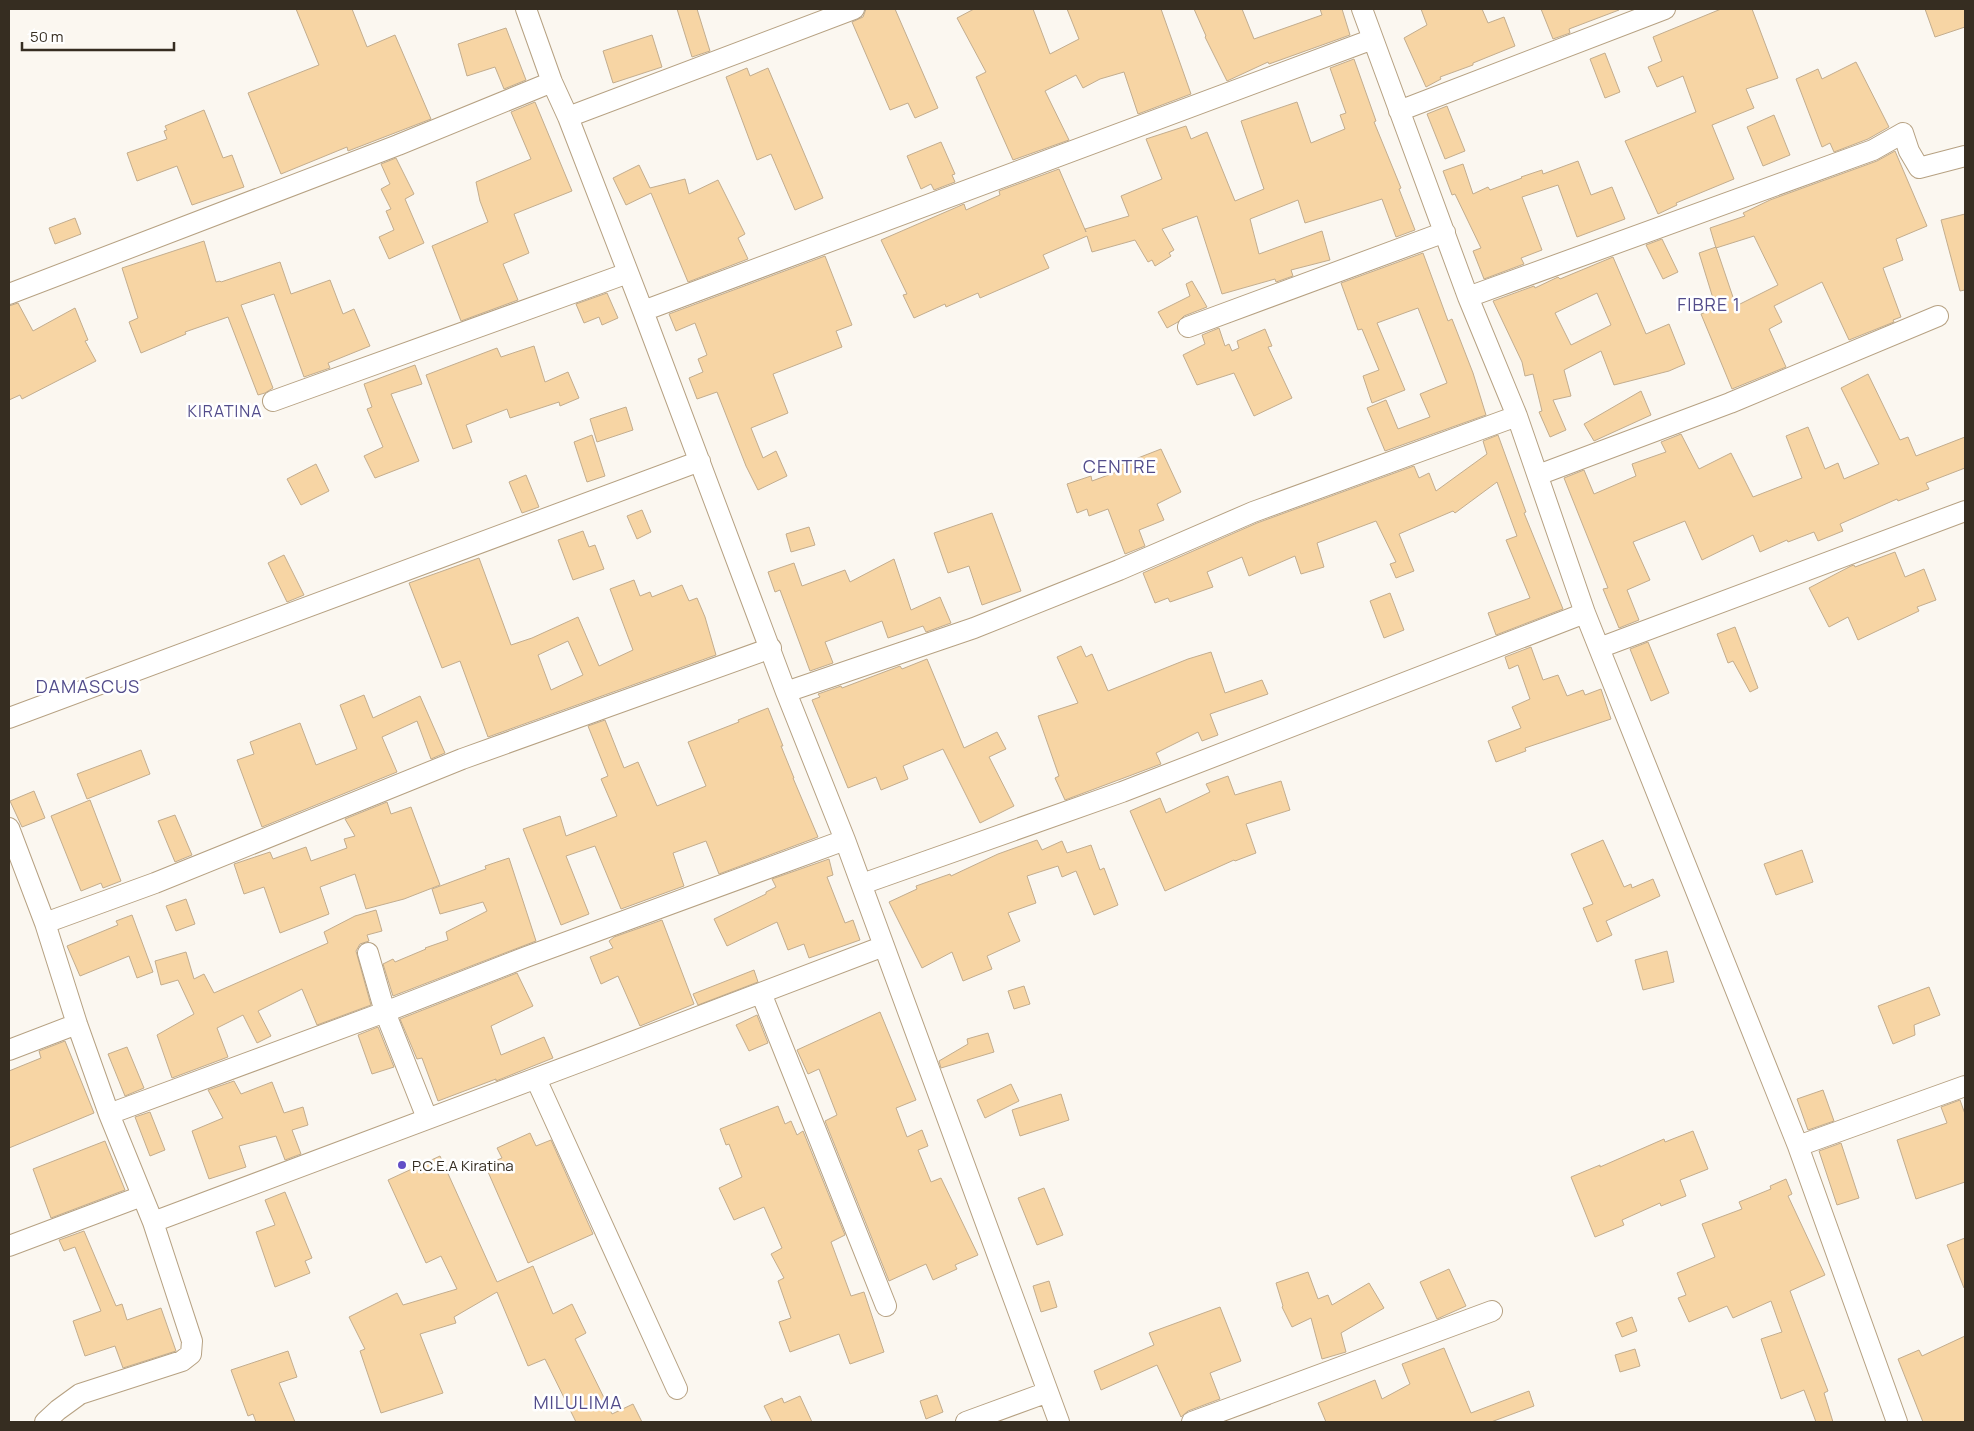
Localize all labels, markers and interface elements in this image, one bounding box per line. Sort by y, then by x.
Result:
scale bar [22,20,175,52]
text: 50 m [30,26,64,47]
district label: FIBRE 1 [1677,292,1741,316]
district label: KIRATINA [188,400,262,422]
district label: CENTRE [1083,454,1157,478]
district label: DAMASCUS [36,674,140,698]
place label: P.C.E.A Kiratina [412,1155,514,1176]
marker: P.C.E.A Kiratina [396,1159,408,1171]
district label: MILULIMA [533,1390,623,1414]

